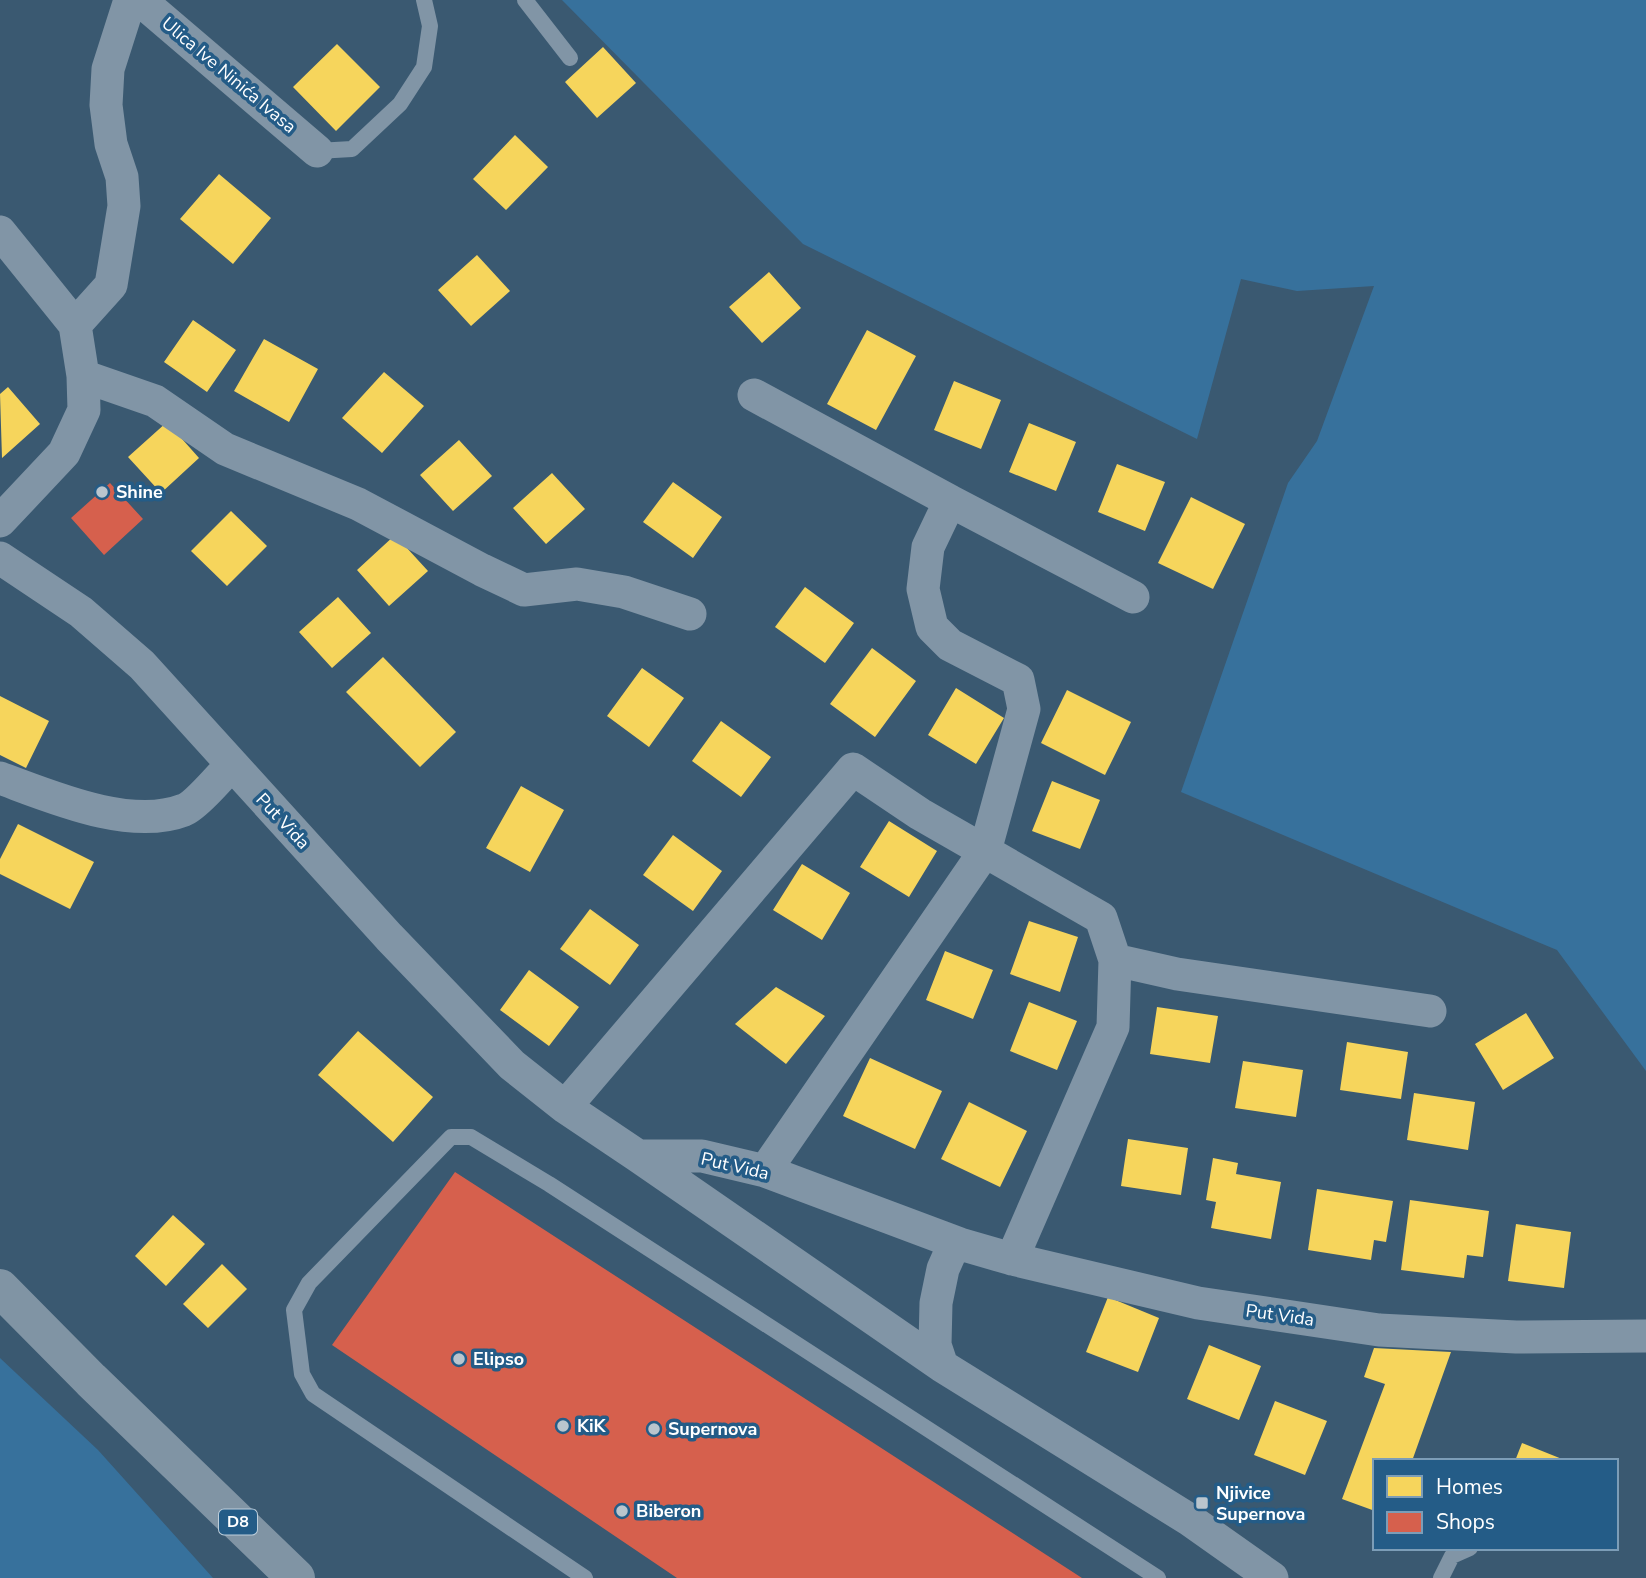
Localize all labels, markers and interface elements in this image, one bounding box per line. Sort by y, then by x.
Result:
street label: Ulica Ive Ninića Ivasa [157,12,301,138]
place label: Shine [116,480,163,504]
marker: Shine [94,484,110,500]
street label: Put Vida [251,788,315,854]
street label: Put Vida [699,1147,771,1185]
street label: Put Vida [1244,1298,1316,1332]
place label: Elipso [473,1347,524,1371]
marker: Elipso [451,1351,467,1367]
place label: KiK [577,1414,607,1438]
place label: Supernova [668,1417,757,1441]
marker: KiK [555,1418,571,1434]
marker: Supernova [646,1421,662,1437]
legend [1373,1459,1618,1550]
text: Homes [1436,1473,1503,1501]
place label: Njivice Supernova [1216,1481,1305,1526]
marker: Njivice Supernova [1194,1495,1210,1511]
place label: Biberon [636,1499,701,1523]
marker: Biberon [614,1503,630,1519]
text: Shops [1436,1508,1495,1536]
road number: D8 [219,1510,257,1534]

